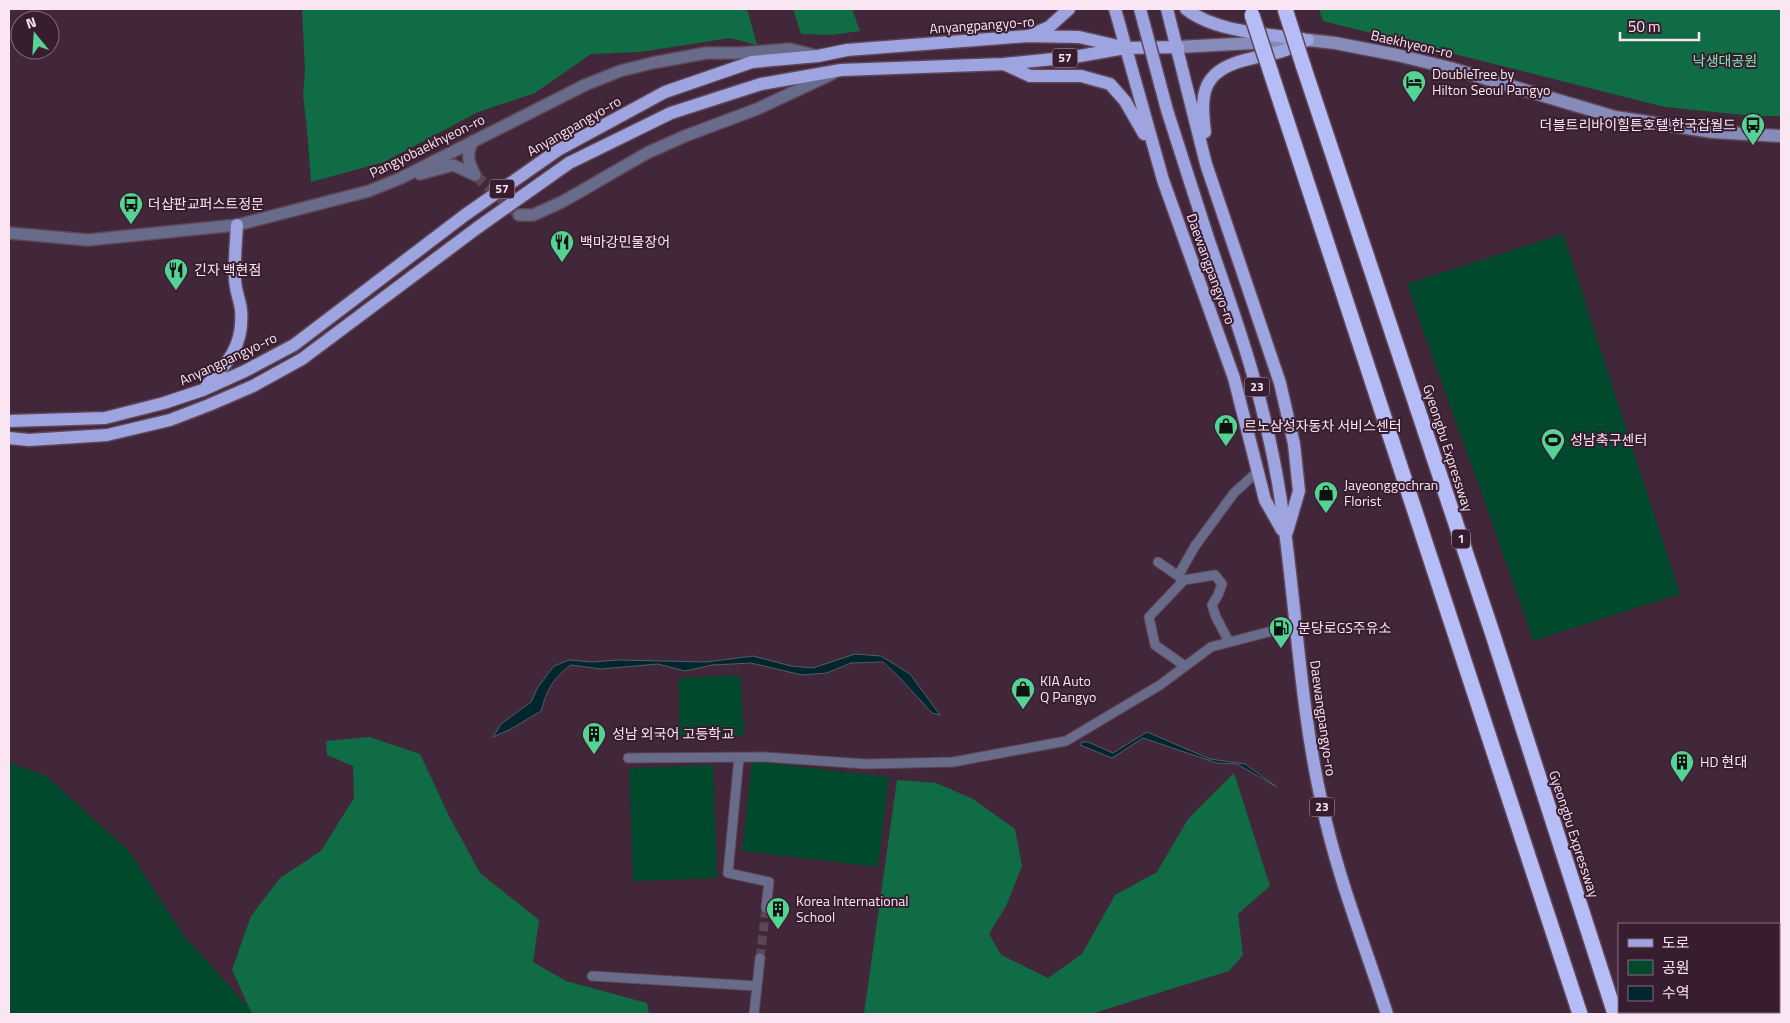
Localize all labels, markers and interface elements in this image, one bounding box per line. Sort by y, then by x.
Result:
north arrow [10,10,60,60]
street label: Anyangpangyo-ro [929,10,1035,39]
scale bar [1620,10,1699,42]
text: N [23,11,39,34]
text: 50 m [1628,15,1661,38]
street label: Baekhyeon-ro [1369,24,1455,63]
road number: 57 [1052,48,1078,68]
park label: 낙생대공원 [1693,50,1757,71]
place label: DoubleTree by Hilton Seoul Pangyo [1432,63,1550,100]
hotel icon: DoubleTree by Hilton Seoul Pangyo [1401,69,1427,103]
street label: Anyangpangyo-ro [523,90,625,161]
street label: Pangyobaekhyeon-ro [365,108,488,183]
bus stop icon: 더블트리바이힐튼호텔.한국잡월드 [1740,112,1766,146]
place label: 더블트리바이힐튼호텔.한국잡월드 [1540,114,1736,135]
road number: 57 [490,180,514,198]
bus stop icon: 더샵판교퍼스트정문 [118,191,144,225]
place label: 더샵판교퍼스트정문 [148,193,264,214]
street label: Daewangpangyo-ro [1182,210,1241,327]
restaurant icon: 백마강민물장어 [549,229,575,263]
place label: 백마강민물장어 [580,231,670,252]
restaurant icon: 긴자 백현점 [163,257,189,291]
place label: 긴자 백현점 [194,259,261,280]
street label: Anyangpangyo-ro [176,327,280,390]
road number: 23 [1244,378,1270,397]
street label: Gyeongbu Expressway [1418,381,1479,514]
shop icon: 르노삼성자동차 서비스센터 [1213,413,1239,447]
place label: 르노삼성자동차 서비스센터 [1244,415,1402,436]
sports icon: 성남축구센터 [1540,427,1566,461]
place label: 성남축구센터 [1570,429,1647,450]
place label: Jayeonggochran Florist [1344,474,1438,511]
shop icon: Jayeonggochran Florist [1313,480,1339,514]
road number: 1 [1452,530,1470,548]
fuel station icon: 분당로GS주유소 [1268,615,1294,649]
place label: 분당로GS주유소 [1298,617,1392,638]
street label: Daewangpangyo-ro [1305,659,1342,777]
place label: KIA Auto Q Pangyo [1040,670,1096,707]
shop icon: KIA Auto Q Pangyo [1010,676,1036,710]
building icon: 성남 외국어 고등학교 [581,721,607,755]
place label: 성남 외국어 고등학교 [612,723,734,744]
building icon: HD 현대 [1669,749,1695,783]
place label: HD 현대 [1700,751,1747,772]
street label: Gyeongbu Expressway [1544,767,1605,900]
road number: 23 [1310,798,1334,816]
place label: Korea International School [796,890,908,927]
building icon: Korea International School [765,896,791,930]
legend [1618,923,1780,1013]
text: 도로 [1662,931,1690,954]
text: 공원 [1662,956,1690,979]
text: 수역 [1662,981,1690,1004]

